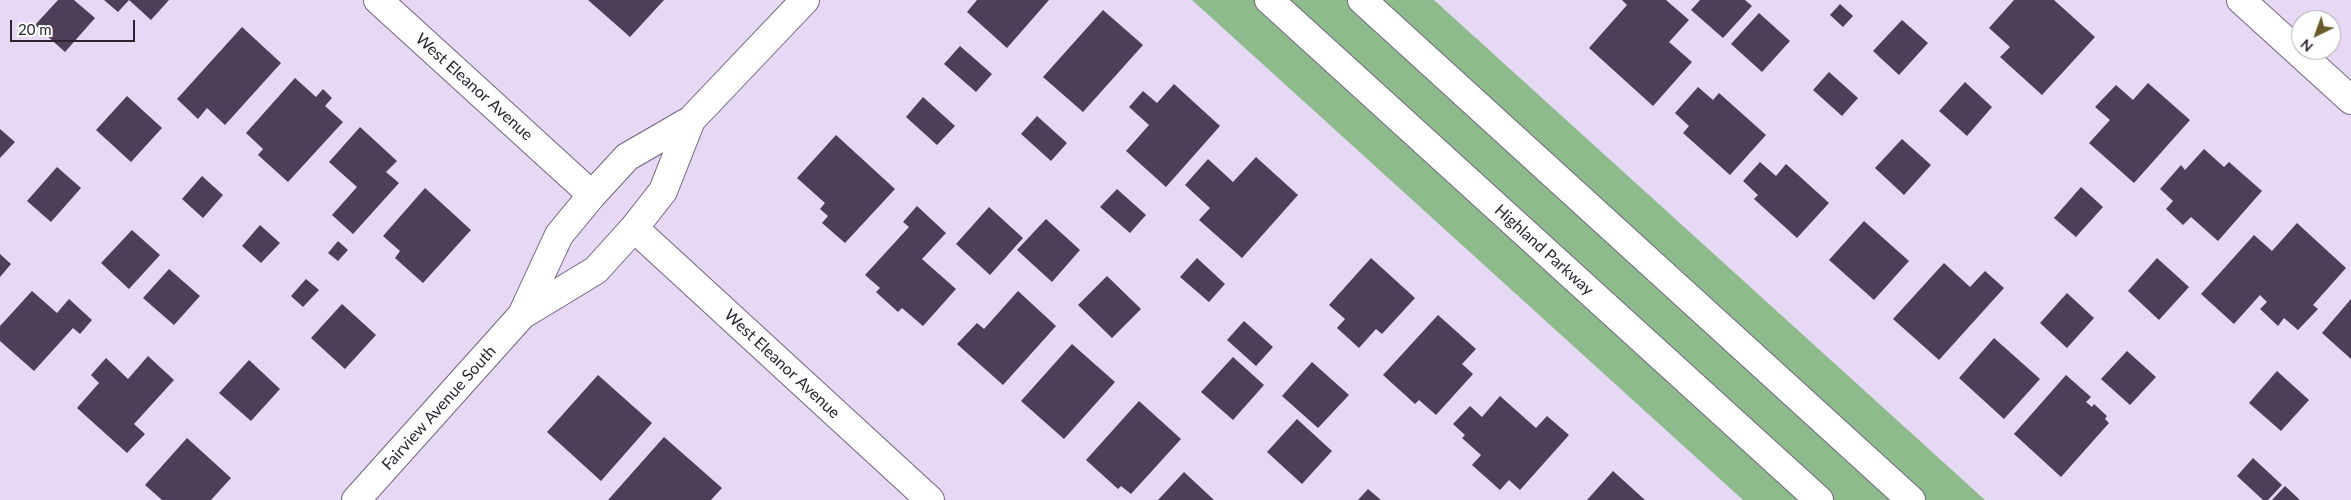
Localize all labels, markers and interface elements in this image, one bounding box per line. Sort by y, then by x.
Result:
scale bar [12,10,138,42]
north arrow [2291,10,2341,60]
text: 20 m [18,20,52,38]
street label: West Eleanor Avenue [411,29,537,145]
text: N [2297,36,2316,56]
street label: Highland Parkway [1491,200,1597,300]
street label: West Eleanor Avenue [720,305,844,423]
street label: Fairview Avenue South [378,342,500,474]

